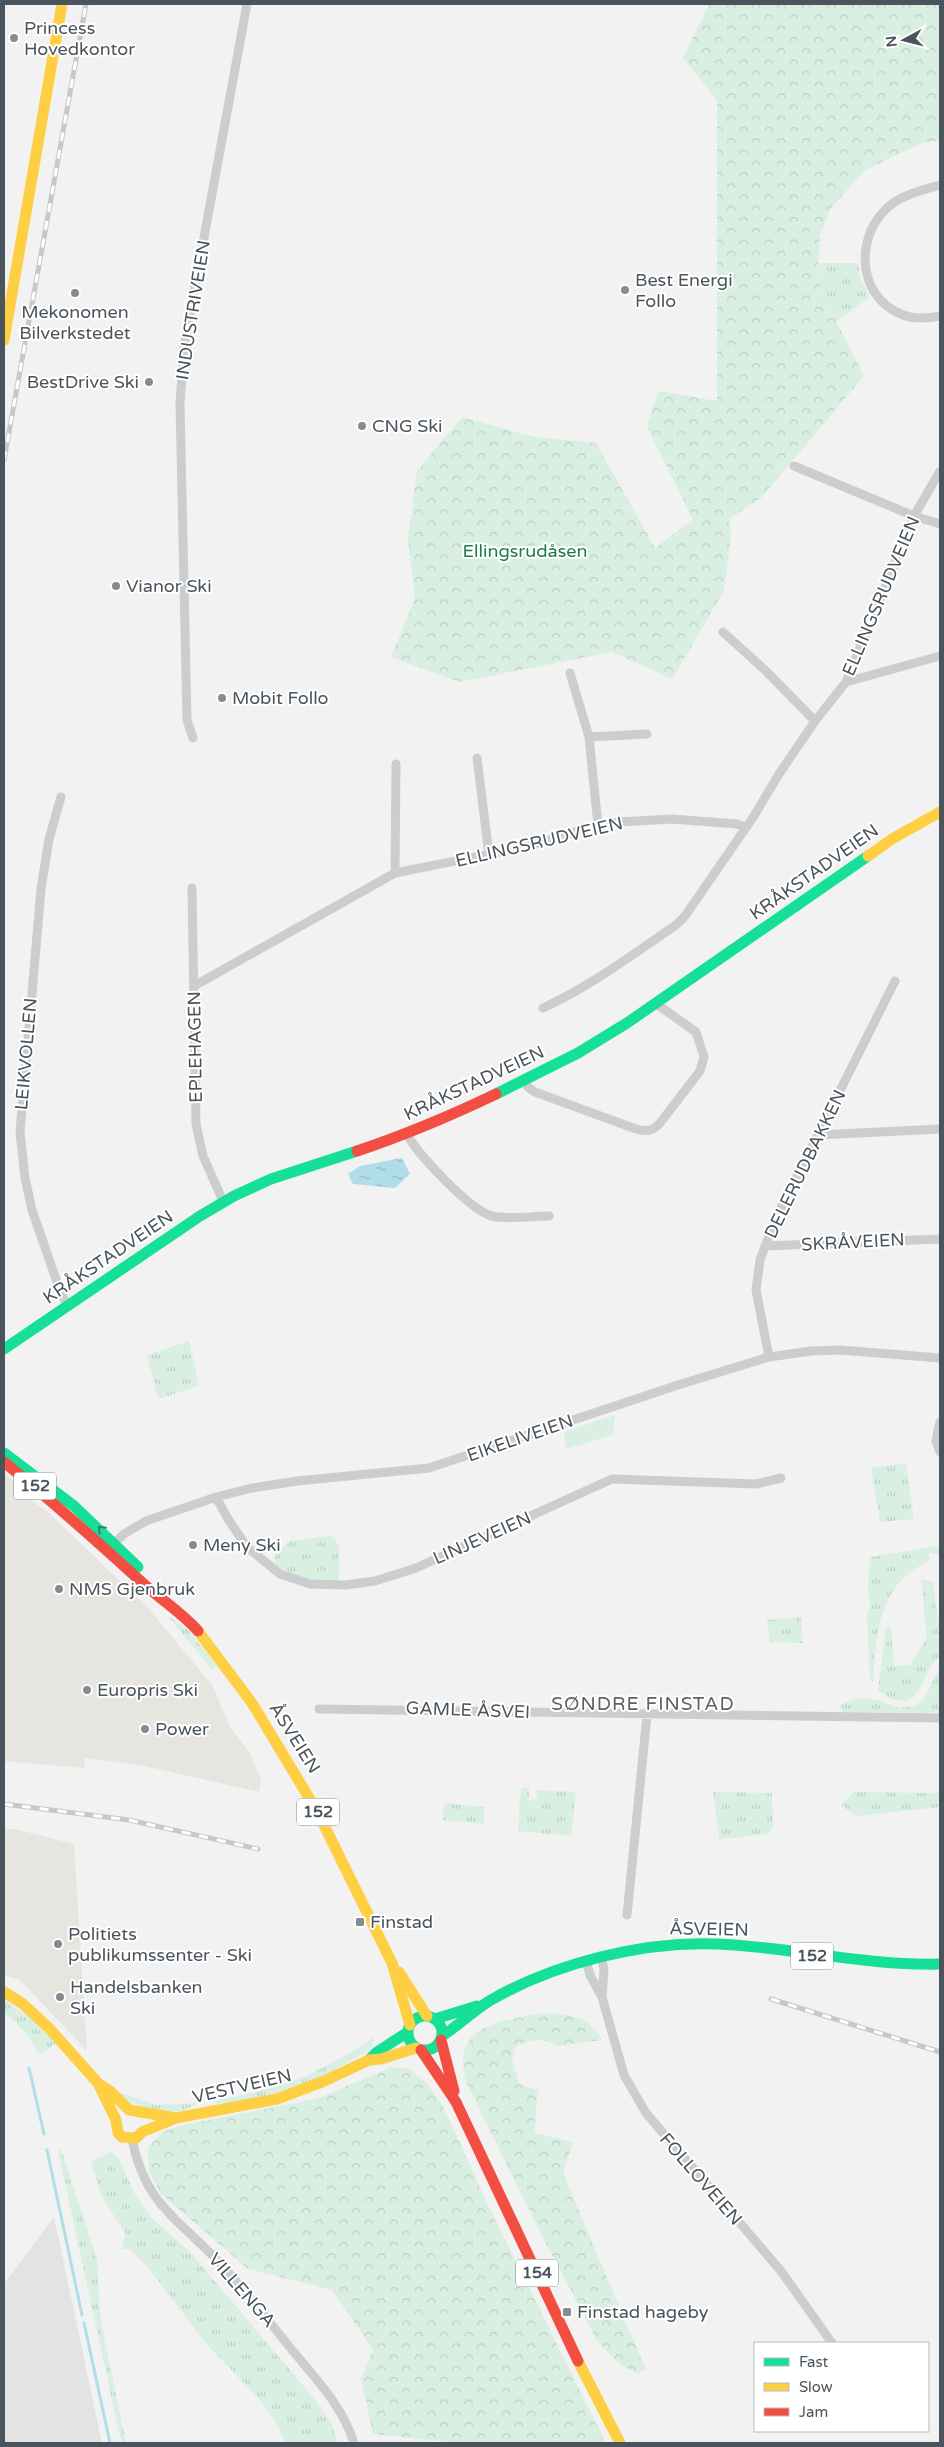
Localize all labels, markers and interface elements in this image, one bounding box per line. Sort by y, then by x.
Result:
north arrow [879,15,929,65]
place label: Princess Hovedkontor [24,17,135,60]
marker: Princess Hovedkontor [8,32,20,44]
text: N [882,35,901,48]
street label: INDUSTRIVEIEN [171,239,215,381]
place label: Best Energi Follo [635,269,733,312]
marker: Best Energi Follo [619,284,631,296]
marker: Mekonomen Bilverkstedet [69,287,81,299]
place label: Mekonomen Bilverkstedet [19,301,131,344]
place label: BestDrive Ski [27,371,139,393]
marker: BestDrive Ski [143,376,155,388]
place label: CNG Ski [372,415,443,437]
marker: CNG Ski [356,420,368,432]
street label: ELLINGSRUDVEIEN [837,513,925,679]
park label: Ellingsrudåsen [462,540,588,562]
place label: Vianor Ski [126,575,212,597]
marker: Vianor Ski [110,580,122,592]
place label: Mobit Follo [232,687,329,709]
marker: Mobit Follo [216,692,228,704]
street label: ELLINGSRUDVEIEN [453,812,625,872]
street label: KRÅKSTADVEIEN [745,819,883,925]
street label: EPLEHAGEN [183,991,207,1103]
street label: LEIKVOLLEN [10,997,42,1111]
street label: KRÅKSTADVEIEN [400,1041,548,1125]
street label: DELERUDBAKKEN [759,1086,851,1242]
street label: KRÅKSTADVEIEN [39,1205,177,1309]
street label: SKRÅVEIEN [801,1228,905,1256]
street label: EIKELIVEIEN [464,1410,576,1466]
road number: 152 [14,1472,56,1500]
street label: LINJEVEIEN [430,1507,534,1569]
one-way arrow [98,1525,107,1534]
place label: Meny Ski [203,1534,281,1556]
marker: Meny Ski [187,1539,199,1551]
place label: NMS Gjenbruk [69,1578,195,1600]
marker: NMS Gjenbruk [53,1583,65,1595]
place label: Europris Ski [97,1679,198,1701]
marker: Europris Ski [81,1684,93,1696]
district label: SØNDRE FINSTAD [551,1693,735,1715]
street label: GAMLE ÅSVEI [405,1697,531,1723]
street label: ÅSVEIEN [265,1698,325,1778]
place label: Power [155,1718,209,1740]
marker: Power [139,1723,151,1735]
road number: 152 [297,1798,339,1825]
place label: Finstad [370,1911,433,1933]
marker: Finstad [354,1916,366,1928]
street label: ÅSVEIEN [669,1917,749,1941]
place label: Politiets publikumssenter - Ski [68,1923,252,1966]
marker: Politiets publikumssenter - Ski [52,1938,64,1950]
road number: 152 [791,1942,833,1970]
place label: Handelsbanken Ski [70,1976,203,2019]
marker: Handelsbanken Ski [54,1991,66,2003]
street label: VESTVEIEN [190,2064,294,2108]
street label: FOLLOVEIEN [655,2128,747,2230]
street label: VILLENGA [204,2248,280,2332]
road number: 154 [516,2260,558,2286]
place label: Finstad hageby [577,2301,709,2323]
marker: Finstad hageby [561,2306,573,2318]
legend [754,2342,929,2432]
text: Fast [799,2353,829,2371]
text: Slow [799,2378,833,2396]
text: Jam [799,2403,828,2421]

